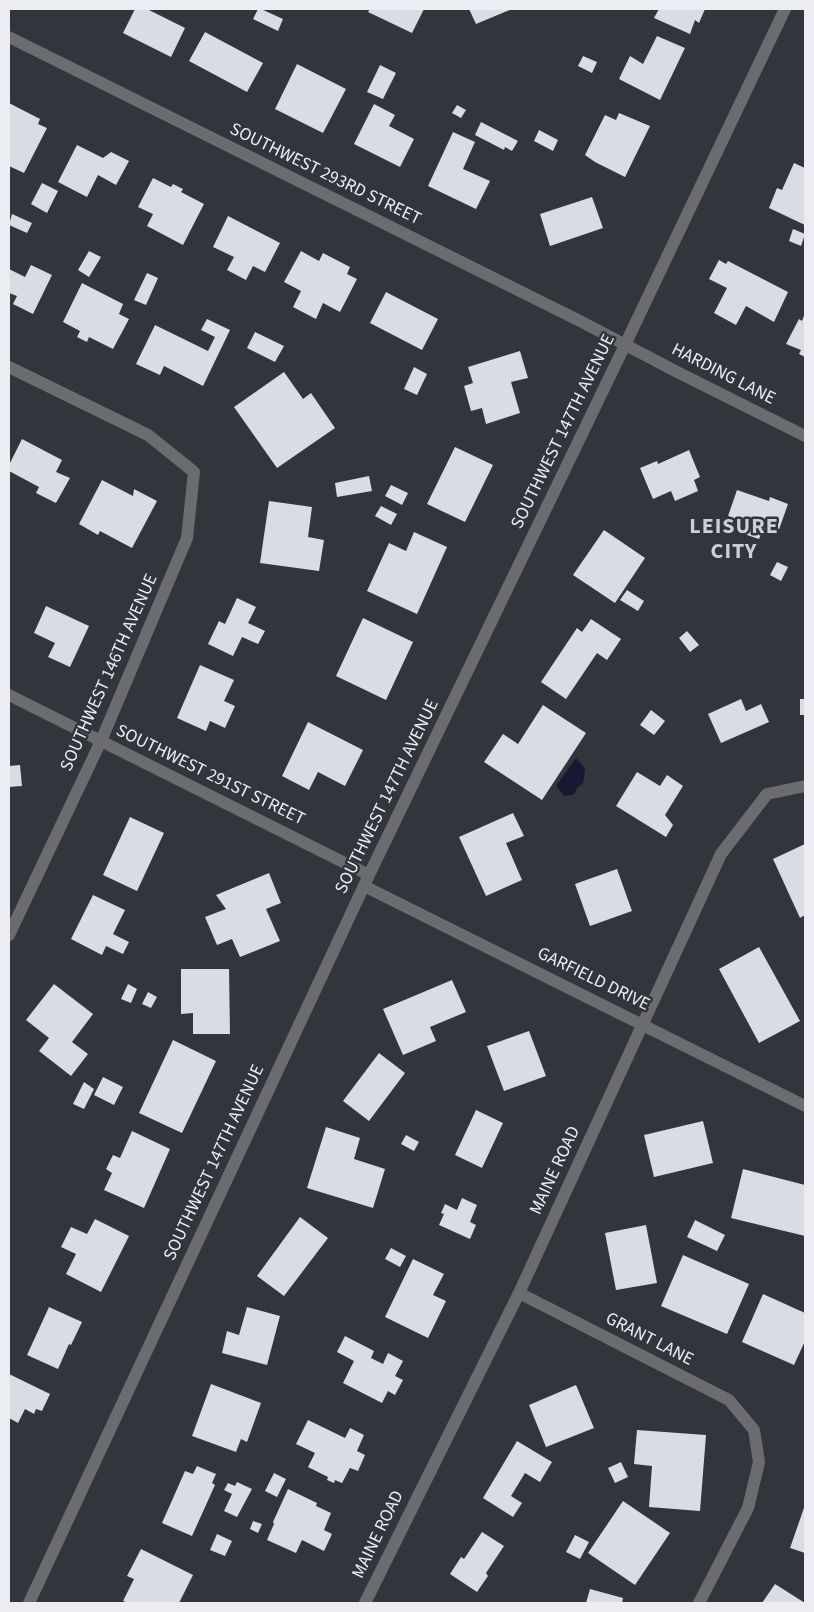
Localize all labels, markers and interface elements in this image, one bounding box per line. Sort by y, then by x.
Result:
street label: SOUTHWEST 293RD STREET [226,119,424,231]
street label: SOUTHWEST 147TH AVENUE [507,331,621,533]
street label: HARDING LANE [667,340,779,410]
district label: LEISURE CITY [688,515,780,566]
street label: SOUTHWEST 146TH AVENUE [57,571,163,775]
street label: SOUTHWEST 147TH AVENUE [331,696,445,898]
street label: SOUTHWEST 291ST STREET [112,721,308,831]
street label: GARFIELD DRIVE [533,943,653,1017]
street label: SOUTHWEST 147TH AVENUE [160,1062,270,1264]
street label: MAINE ROAD [526,1123,586,1219]
street label: GRANT LANE [601,1309,697,1371]
street label: MAINE ROAD [348,1487,410,1583]

